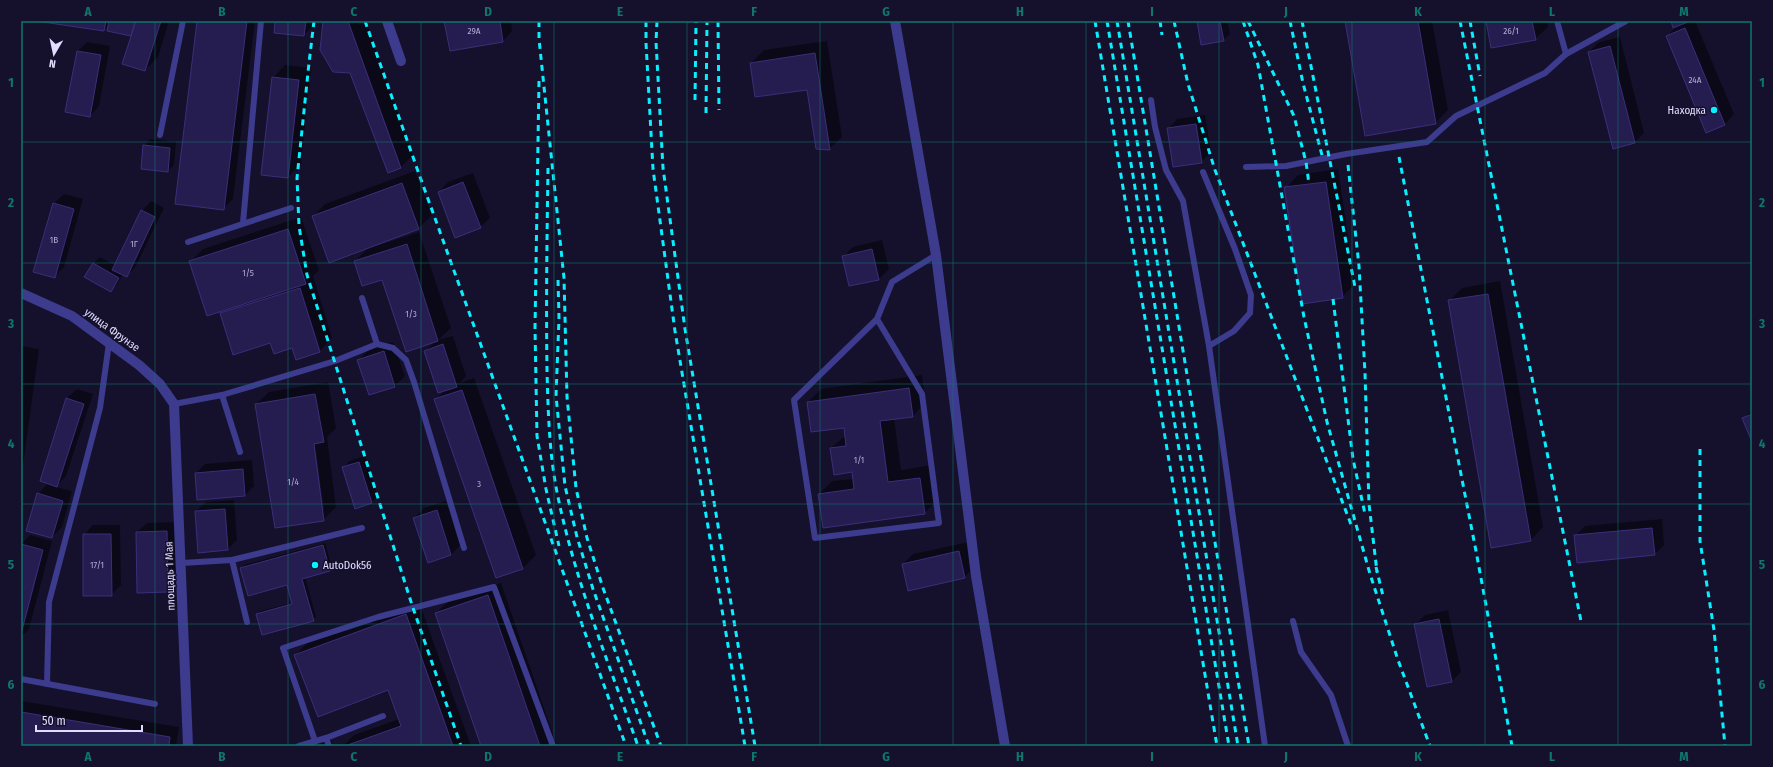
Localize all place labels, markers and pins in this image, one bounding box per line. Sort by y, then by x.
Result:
place label: Находка [1668,104,1706,117]
marker: Находка [1709,105,1719,115]
place label: AutoDok56 [323,559,372,572]
marker: AutoDok56 [310,560,320,570]

